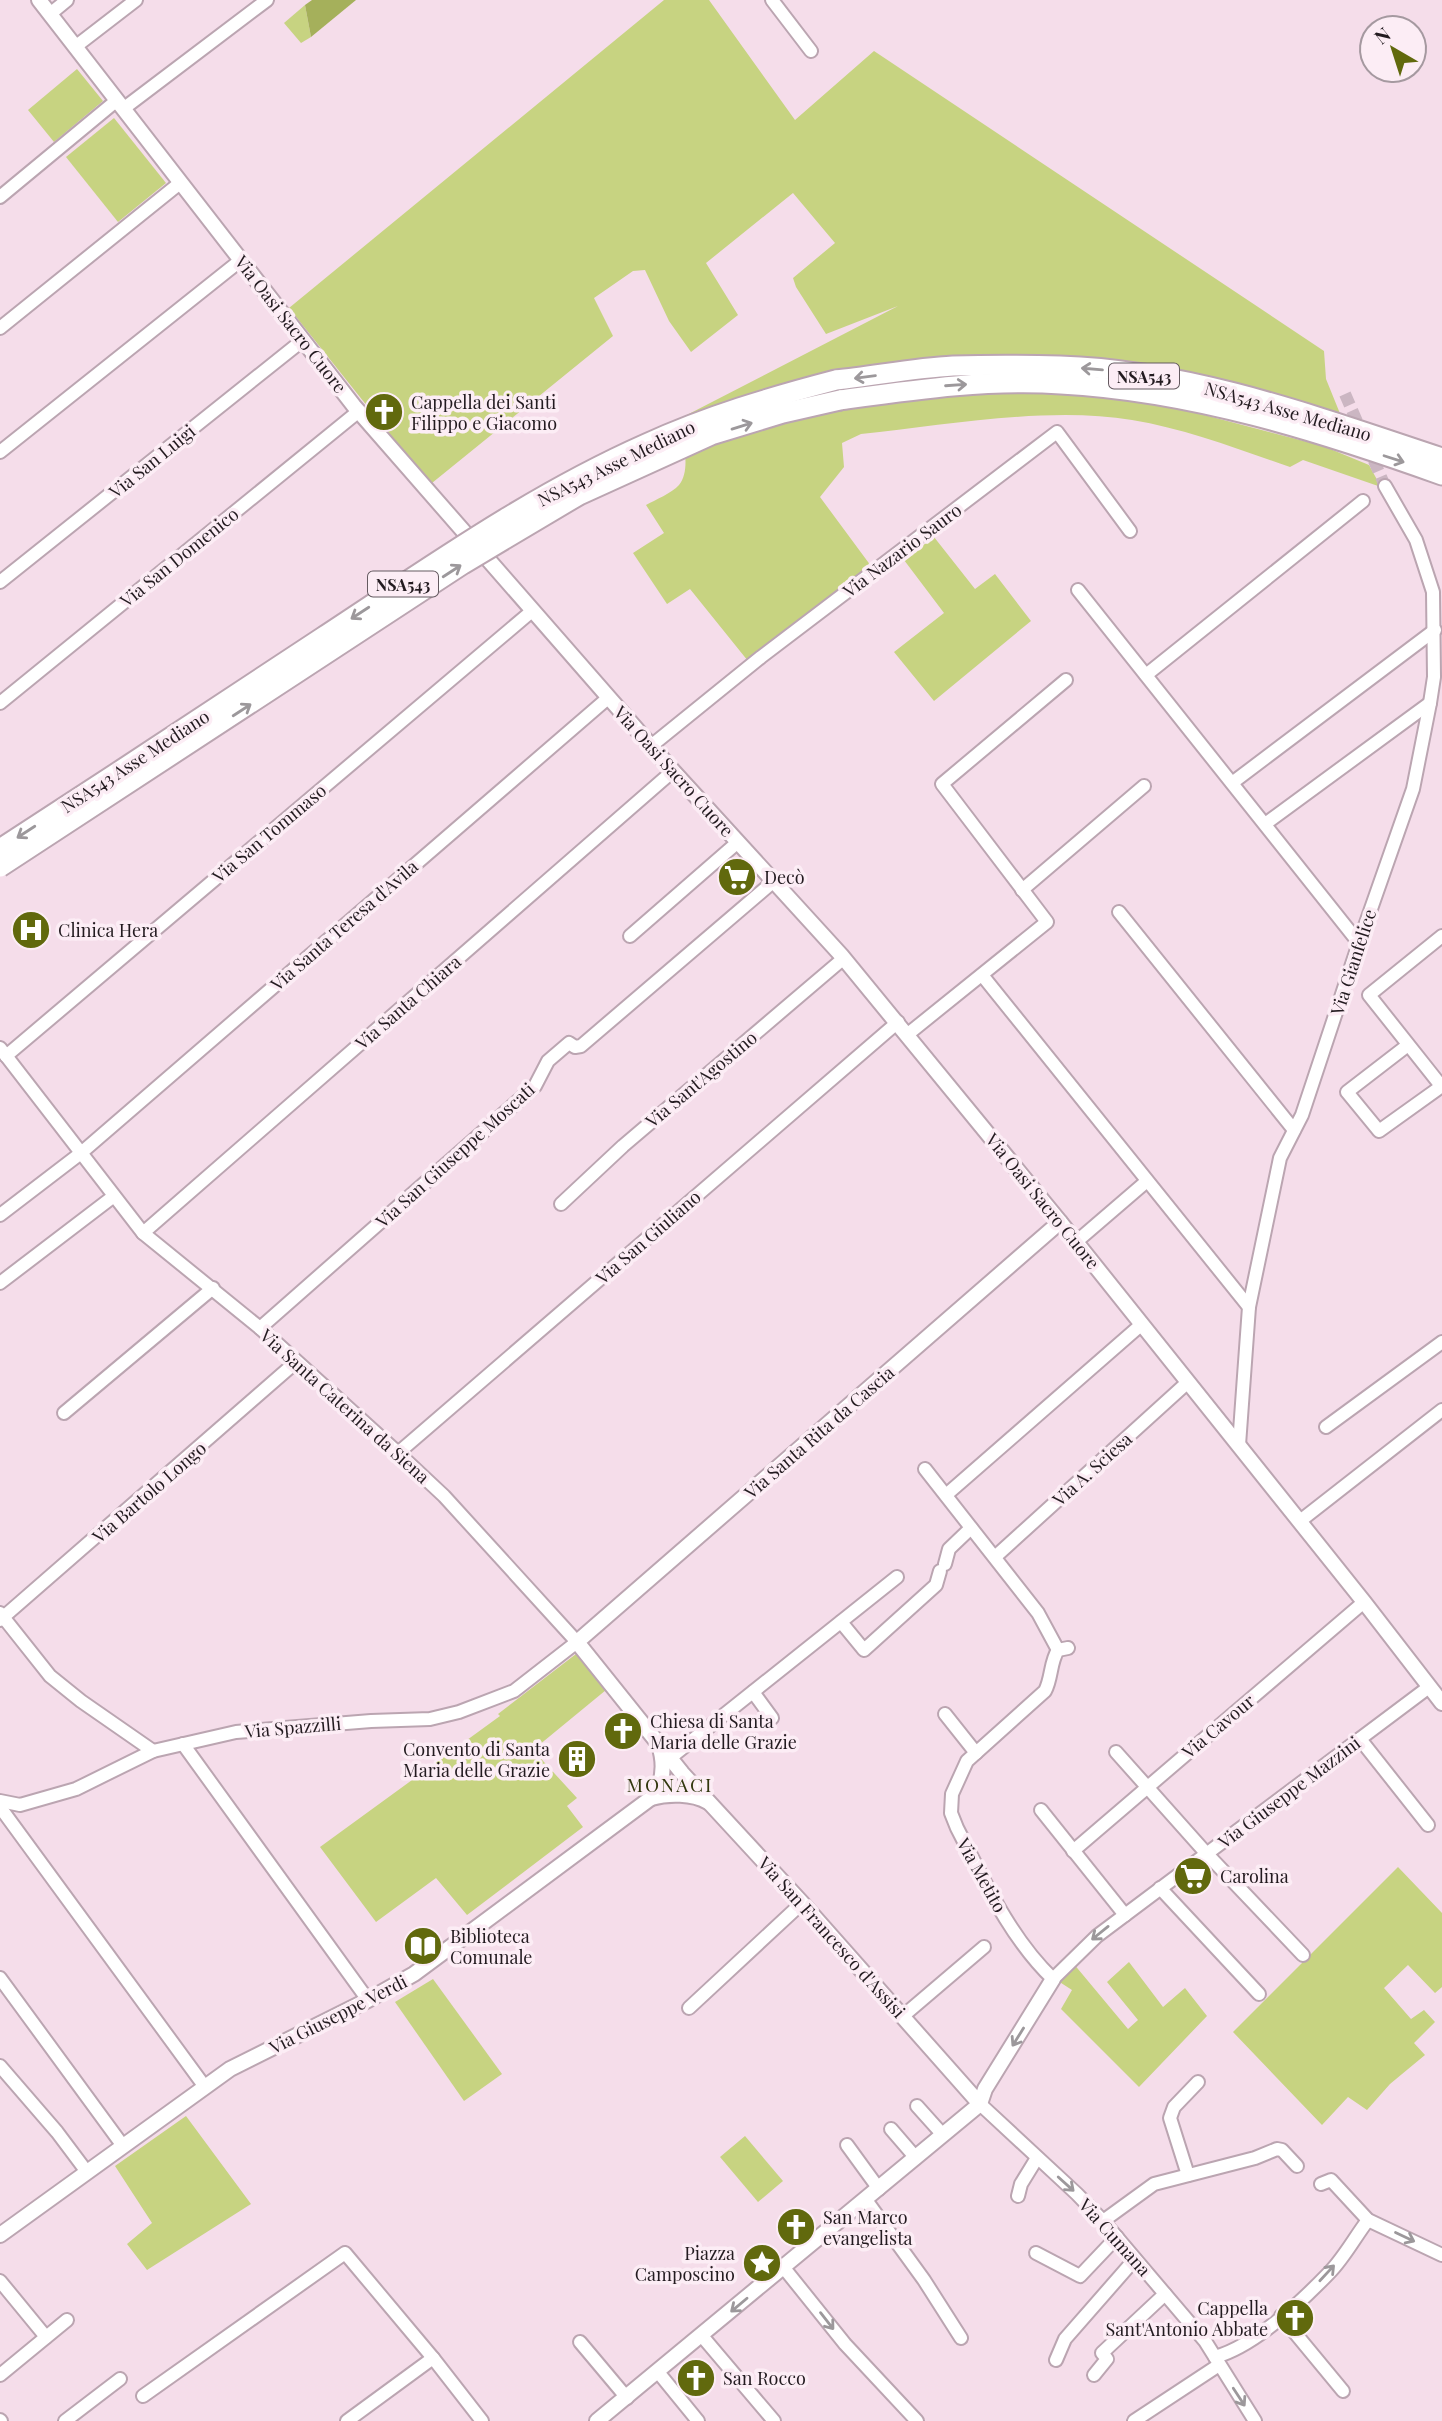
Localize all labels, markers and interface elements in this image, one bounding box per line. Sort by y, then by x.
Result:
north arrow [1358,14,1428,84]
text: N [1368,20,1395,49]
street label: Via Oasi Sacro Cuore [229,249,352,398]
one-way arrow [1081,362,1104,375]
road number: NSA543 [1109,364,1179,388]
one-way arrow [854,370,877,383]
street label: NSA543 Asse Mediano [1202,376,1374,446]
one-way arrow [944,378,967,391]
place label: Cappella dei Santi Filippo e Giacomo [411,390,557,435]
church icon: Cappella dei Santi Filippo e Giacomo [363,391,405,433]
street label: NSA543 Asse Mediano [533,414,699,512]
one-way arrow [731,418,753,431]
street label: Via San Luigi [103,419,200,504]
one-way arrow [1383,453,1405,466]
street label: Via Nazario Sauro [837,497,966,603]
street label: Via San Domenico [114,502,243,613]
one-way arrow [442,564,462,578]
road number: NSA543 [368,572,438,596]
one-way arrow [351,606,370,620]
street label: Via Oasi Sacro Cuore [608,700,739,842]
one-way arrow [232,702,251,717]
street label: NSA543 Asse Mediano [56,704,214,818]
street label: Via San Tommaso [206,778,331,888]
one-way arrow [17,825,37,839]
street label: Via Santa Teresa d'Avila [264,854,423,996]
supermarket icon: Decò [716,856,758,898]
place label: Decò [764,865,805,889]
street label: Via Gianfelice [1324,906,1381,1019]
hospital icon: Clinica Hera [10,909,52,951]
place label: Clinica Hera [58,918,158,942]
street label: Via Santa Chiara [349,949,466,1055]
street label: Via Sant'Agostino [639,1025,762,1133]
street label: Via San Giuseppe Moscati [370,1077,540,1233]
street label: Via Oasi Sacro Cuore [980,1127,1105,1274]
street label: Via San Giuliano [590,1185,706,1290]
street label: Via Santa Caterina da Siena [254,1323,435,1489]
street label: Via Santa Rita da Cascia [738,1360,899,1504]
street label: Via A. Sciesa [1046,1427,1137,1512]
street label: Via Bartolo Longo [86,1436,211,1549]
street label: Via Cavour [1176,1689,1259,1764]
place label: Chiesa di Santa Maria delle Grazie [650,1709,797,1754]
church icon: Chiesa di Santa Maria delle Grazie [602,1710,644,1752]
street label: Via Spazzilli [243,1711,342,1743]
street label: Via Giuseppe Mazzini [1212,1731,1365,1854]
place label: Convento di Santa Maria delle Grazie [403,1737,550,1782]
building icon: Convento di Santa Maria delle Grazie [556,1738,598,1780]
district label: MONACI [627,1771,713,1797]
street label: Via Metito [951,1833,1012,1917]
street label: Via San Francesco d'Assisi [752,1851,911,2023]
supermarket icon: Carolina [1172,1855,1214,1897]
place label: Carolina [1220,1864,1289,1888]
place label: Biblioteca Comunale [450,1924,532,1969]
library icon: Biblioteca Comunale [402,1925,444,1967]
one-way arrow [1092,1926,1110,1941]
street label: Via Giuseppe Verdi [264,1969,411,2060]
one-way arrow [1011,2027,1026,2046]
one-way arrow [1057,2175,1074,2192]
street label: Via Cumana [1073,2192,1156,2281]
place label: San Marco evangelista [823,2205,913,2250]
church icon: San Marco evangelista [775,2206,817,2248]
one-way arrow [1394,2231,1415,2245]
place label: Piazza Camposcino [635,2241,735,2286]
place icon: Piazza Camposcino [741,2242,783,2284]
one-way arrow [1319,2265,1336,2282]
place label: Cappella Sant'Antonio Abbate [1106,2296,1268,2341]
one-way arrow [731,2297,749,2313]
church icon: Cappella Sant'Antonio Abbate [1274,2297,1316,2339]
one-way arrow [819,2311,834,2330]
church icon: San Rocco [675,2357,717,2399]
place label: San Rocco [723,2366,806,2390]
one-way arrow [1233,2387,1247,2407]

